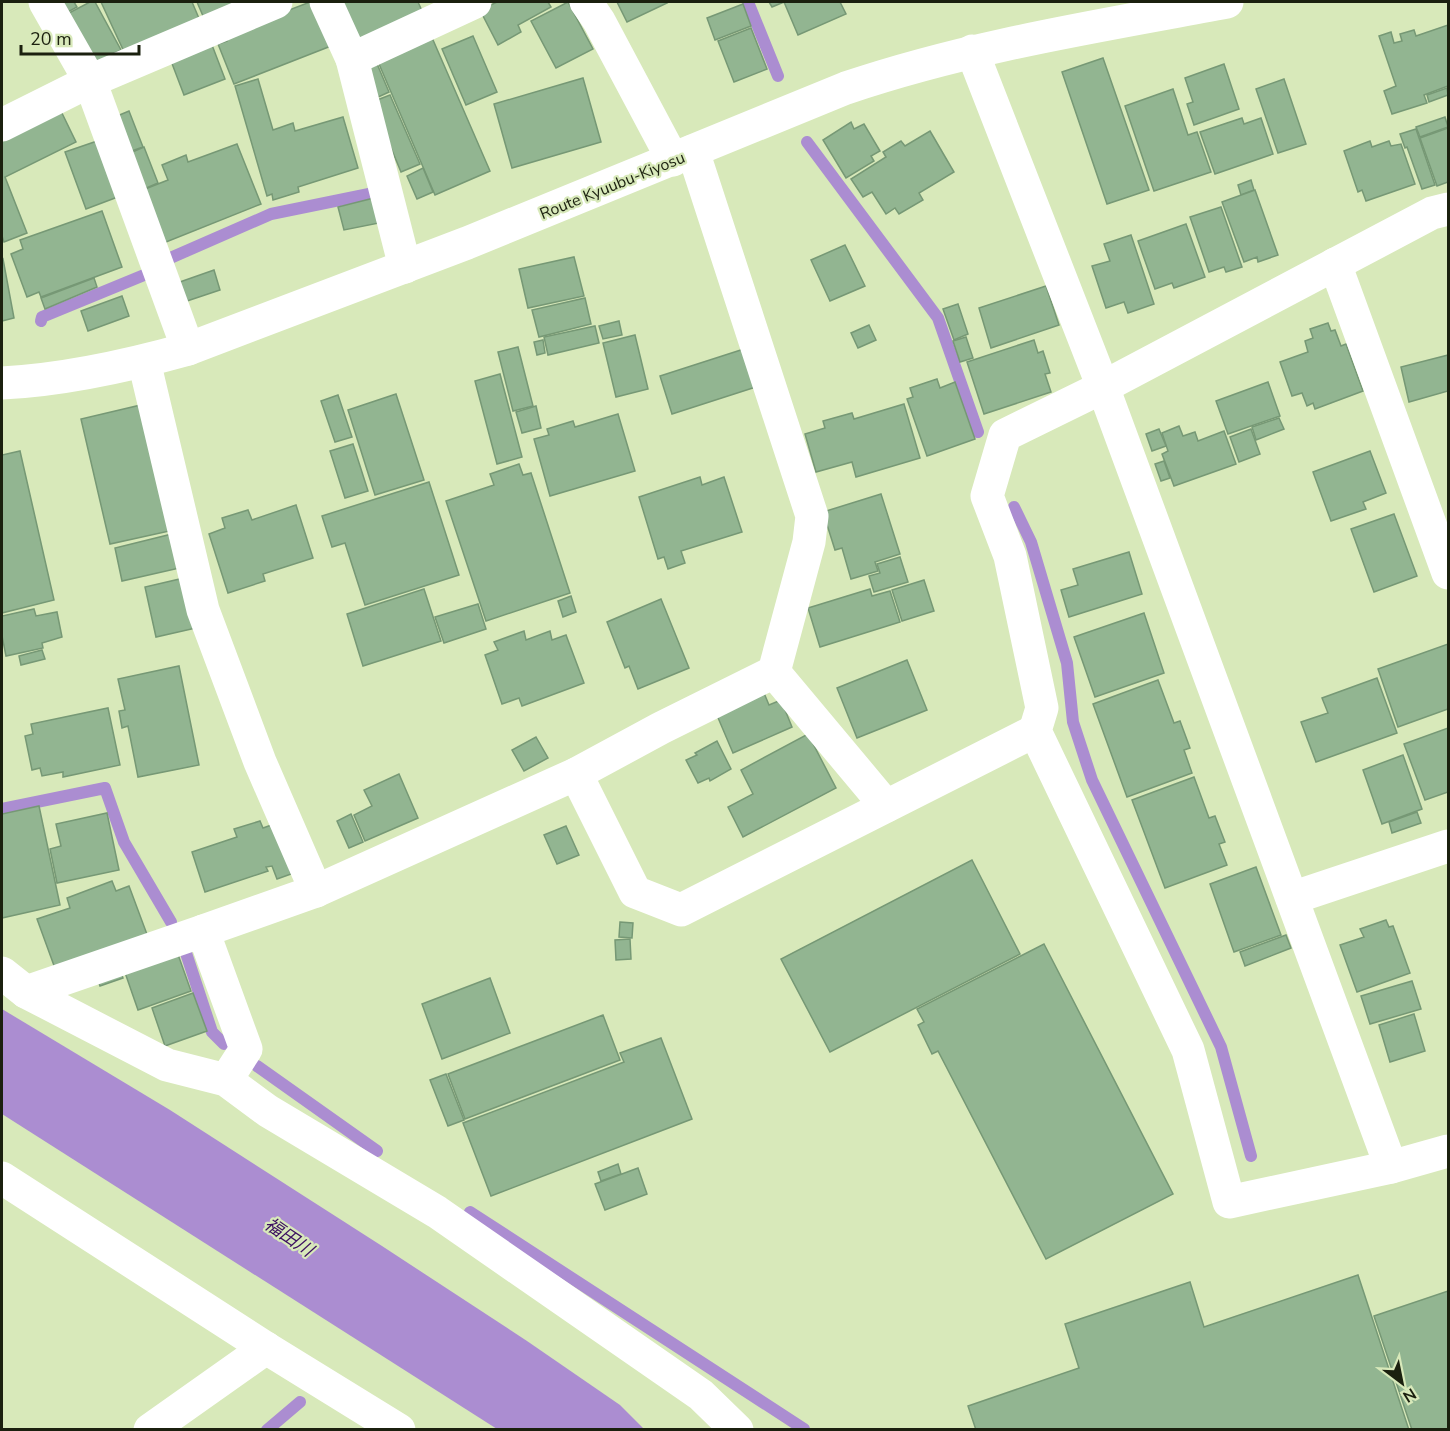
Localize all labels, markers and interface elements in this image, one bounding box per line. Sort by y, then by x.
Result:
scale bar [21,18,140,56]
text: 20 m [30,27,72,51]
street label: Route Kyuubu-Kiyosu [537,147,688,225]
water label: 福田川 [260,1212,320,1263]
north arrow [1372,1353,1432,1413]
text: N [1399,1382,1420,1407]

